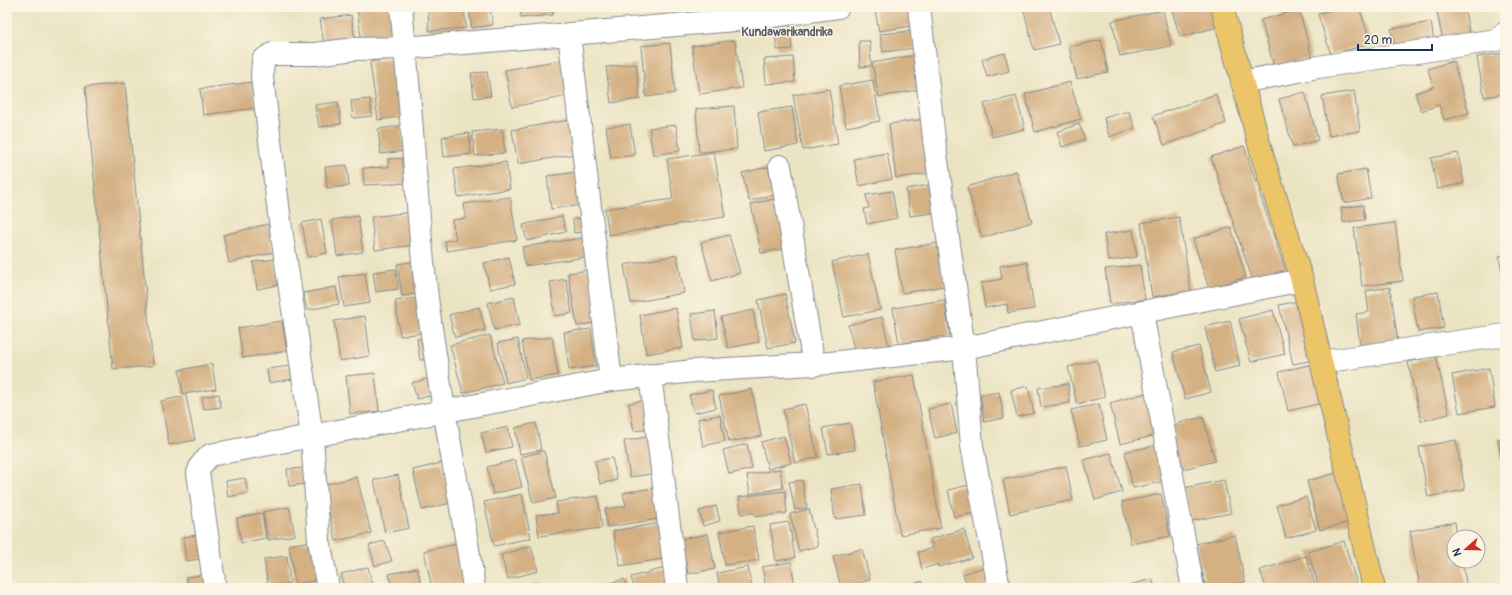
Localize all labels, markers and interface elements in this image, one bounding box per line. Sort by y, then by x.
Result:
district label: Kundawarikandrika [741,25,833,40]
scale bar [1358,26,1432,52]
text: 20 m [1364,33,1393,48]
north arrow [1446,529,1486,569]
text: N [1450,546,1464,558]

